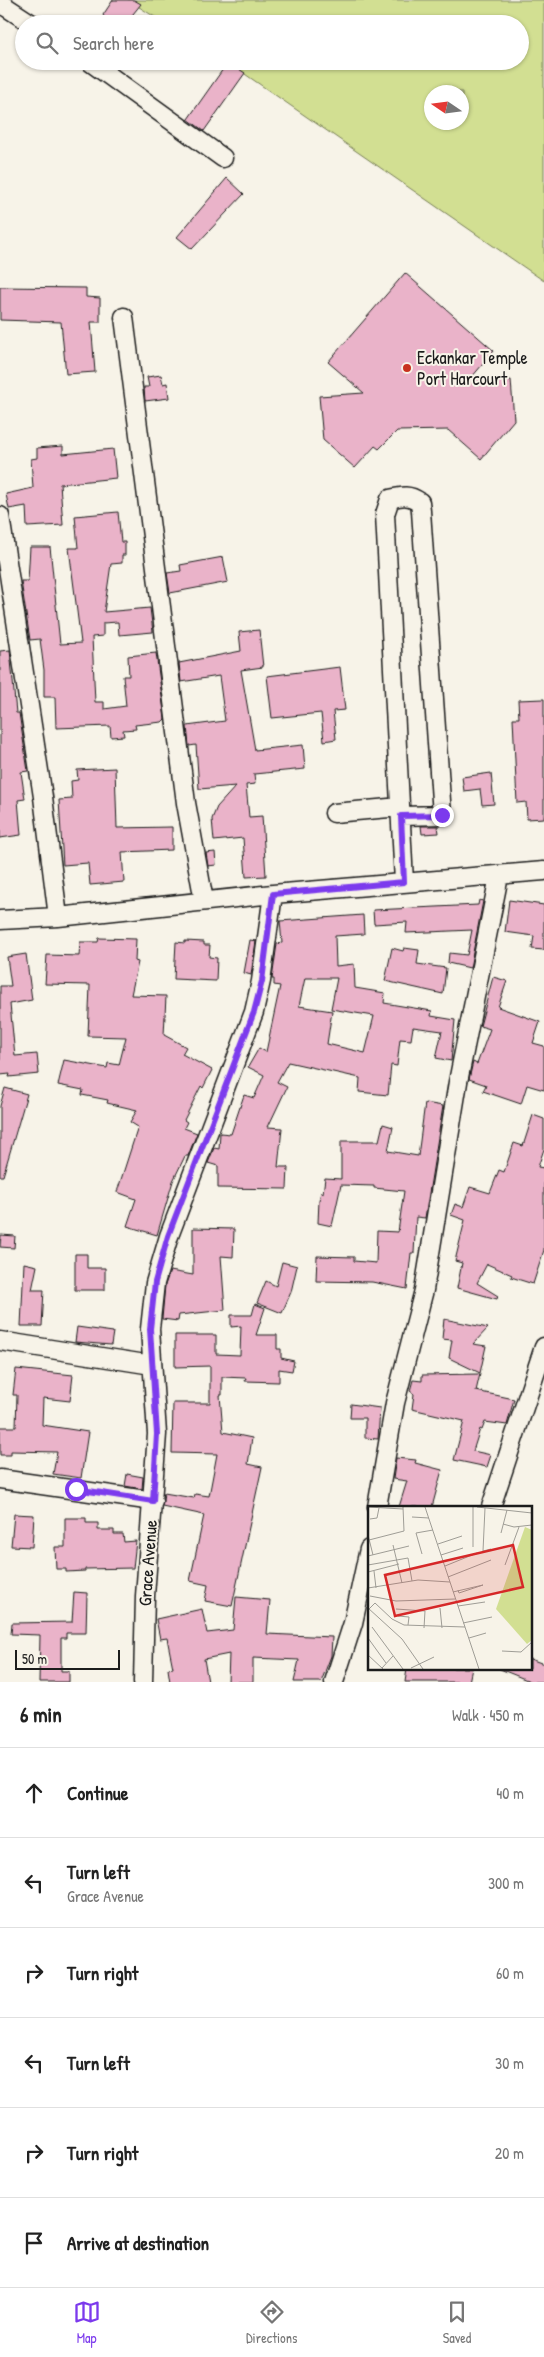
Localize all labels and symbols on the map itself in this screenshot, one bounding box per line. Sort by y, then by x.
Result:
north arrow [424,85,469,130]
place label: Eckankar Temple Port Harcourt [417,345,528,391]
marker: Eckankar Temple Port Harcourt [401,362,413,374]
route end [431,804,454,827]
route start [65,1478,88,1501]
inset map [368,1506,532,1670]
street label: Grace Avenue [132,1519,163,1607]
scale bar [15,1647,120,1670]

